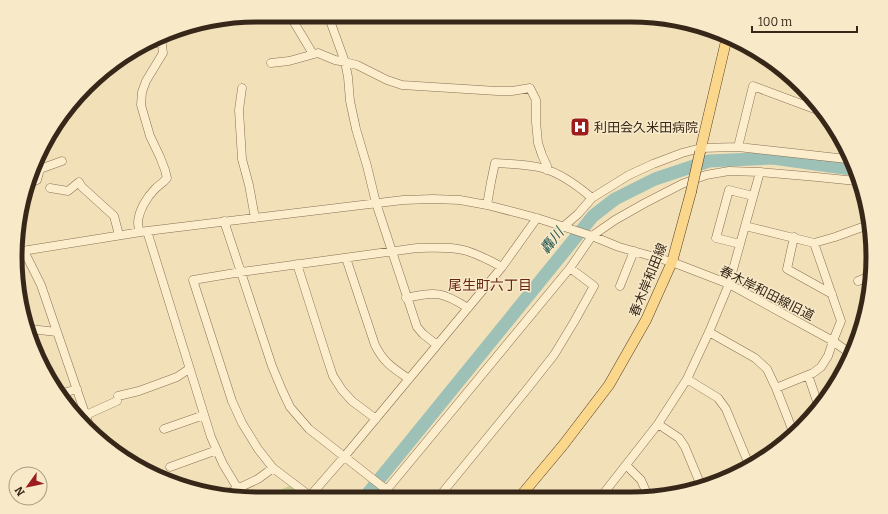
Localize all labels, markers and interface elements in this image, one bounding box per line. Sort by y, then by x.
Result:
scale bar [752,8,857,34]
text: 100 m [758,15,793,29]
hospital icon: 利田会久米田病院 [569,116,591,138]
place label: 利田会久米田病院 [594,120,698,135]
water label: 轟川 [537,223,569,257]
street label: 春木岸和田線 [626,241,670,319]
street label: 春木岸和田線旧道 [717,263,817,323]
district label: 尾生町六丁目 [448,277,532,294]
north arrow [8,466,48,506]
text: N [12,484,28,498]

